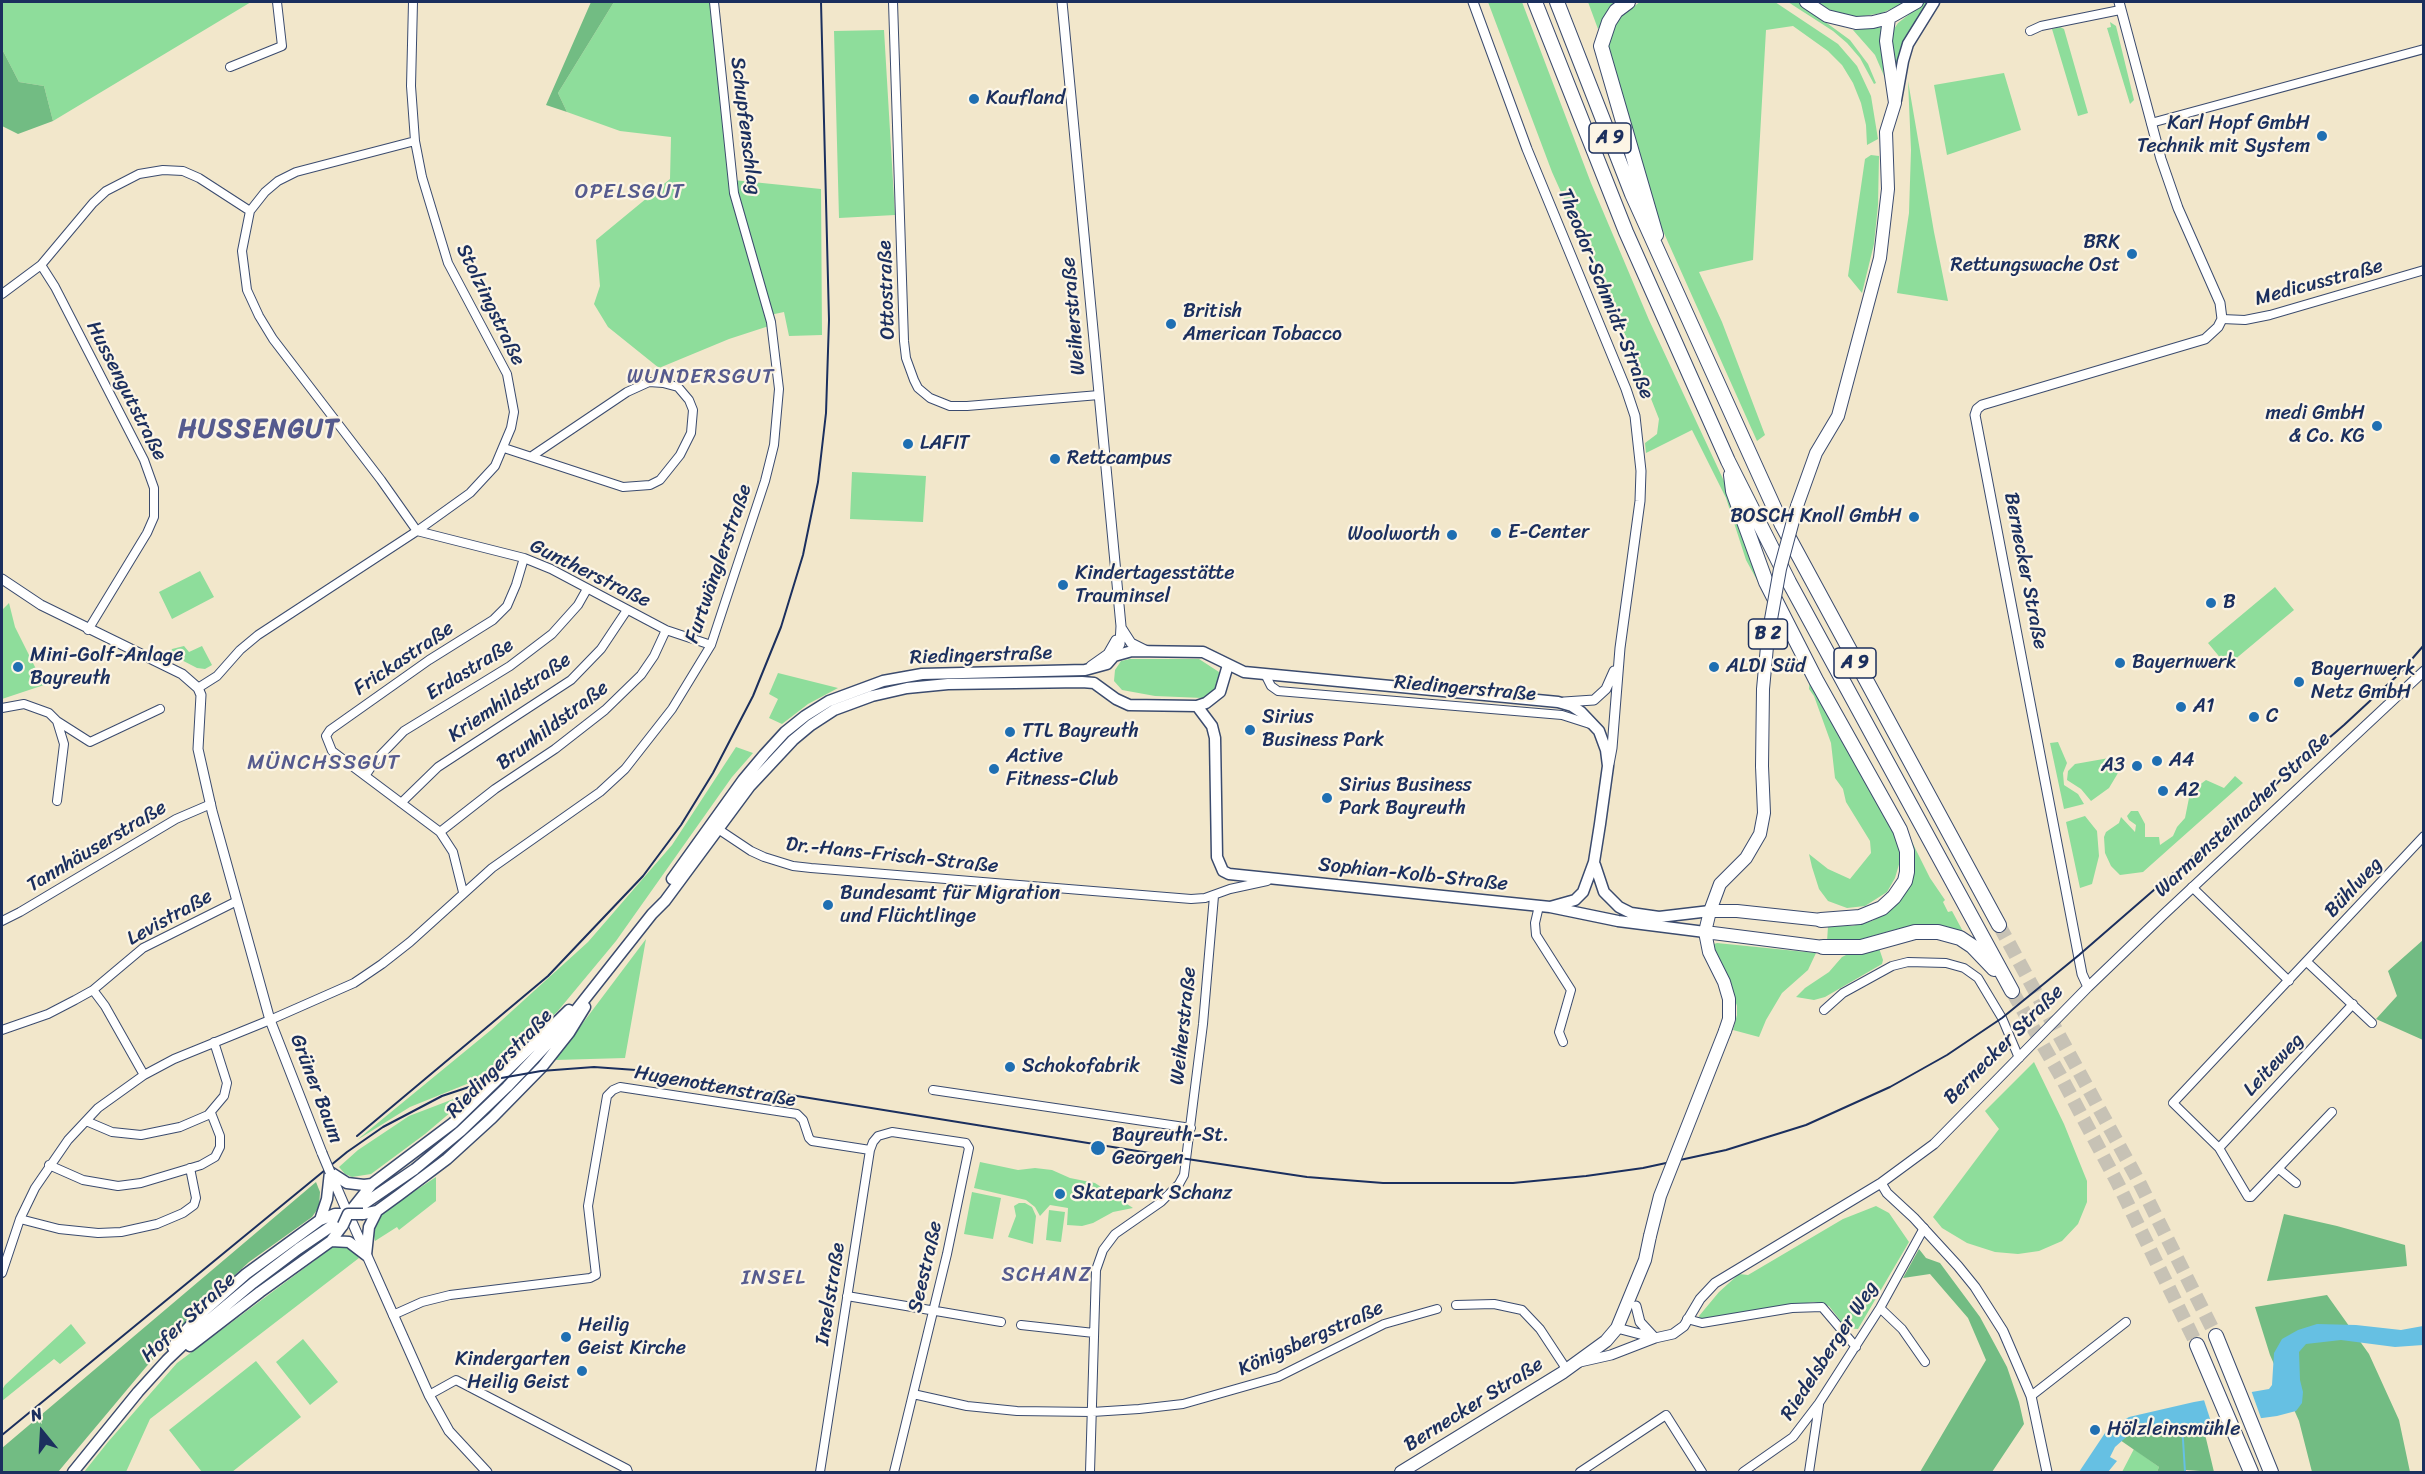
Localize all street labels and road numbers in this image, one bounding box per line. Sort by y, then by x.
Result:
street label: Schupfenschlag [725,56,765,196]
road number: A 9 [1589,123,1631,153]
street label: Theodor-Schmidt-Straße [1552,185,1658,403]
street label: Stolzingstraße [450,240,530,370]
street label: Ottostraße [873,240,901,340]
street label: Medicusstraße [2252,254,2386,312]
street label: Weiherstraße [1057,256,1091,376]
street label: Hussengutstraße [81,317,171,465]
street label: Furtwänglerstraße [681,481,757,647]
street label: Bernecker Straße [1998,490,2052,652]
street label: Guntherstraße [526,534,654,614]
street label: Frickastraße [349,617,459,701]
road number: B 2 [1748,619,1788,649]
street label: Erdastraße [422,634,518,706]
street label: Riedingerstraße [909,642,1053,670]
street label: Kriemhildstraße [444,648,576,748]
road number: A 9 [1834,648,1876,678]
street label: Riedingerstraße [1393,671,1537,707]
street label: Brunhildstraße [492,676,614,776]
street label: Warmensteinacher Straße [2150,727,2336,903]
street label: Tannhäuserstraße [23,796,171,898]
street label: Dr.-Hans-Frisch-Straße [785,833,999,879]
street label: Sophian-Kolb-Straße [1317,853,1509,897]
street label: Bühlweg [2320,853,2388,923]
street label: Levistraße [123,885,217,951]
street label: Weiherstraße [1166,966,1202,1086]
street label: Bernecker Straße [1939,980,2069,1110]
street label: Riedingerstraße [442,1004,558,1124]
street label: Leiteweg [2239,1028,2309,1102]
street label: Grüner Baum [284,1031,348,1147]
street label: Hugenottenstraße [633,1061,797,1113]
street label: Seestraße [904,1219,948,1315]
street label: Inselstraße [811,1241,851,1347]
street label: Hofer Straße [137,1268,241,1368]
street label: Riedelsberger Weg [1776,1277,1884,1425]
street label: Königsbergstraße [1235,1296,1387,1382]
street label: Bernecker Straße [1400,1353,1548,1457]

